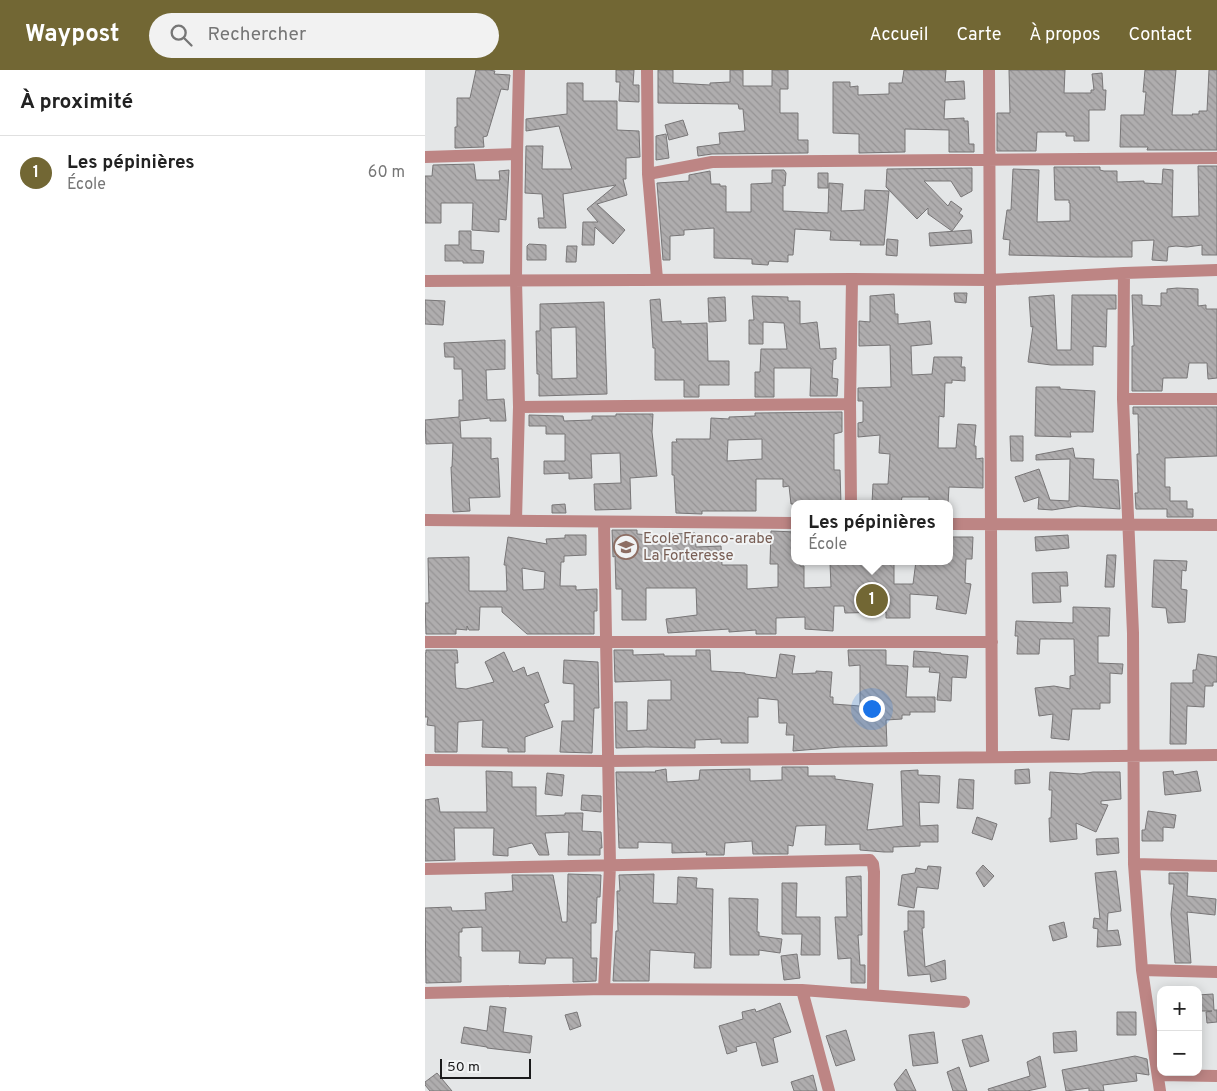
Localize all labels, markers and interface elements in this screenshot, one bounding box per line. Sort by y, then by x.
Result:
search box [149,13,499,58]
text: Waypost [25,20,119,50]
icon: search [167,21,195,49]
text: Rechercher [207,23,306,47]
text: Accueil [869,24,928,47]
text: Carte [956,24,1001,47]
text: À propos [1029,24,1100,47]
text: Contact [1128,24,1192,47]
text: À proximité [20,89,133,116]
text: Les pépinières [67,151,195,175]
text: 1 [33,163,39,183]
text: 60 m [368,163,405,183]
text: École [67,175,106,195]
popup [791,500,953,565]
text: Les pépinières [808,511,936,535]
place label: Ecole Franco-arabe La Forteresse [643,530,773,566]
school or university icon: Ecole Franco-arabe La Forteresse [613,534,639,560]
text: École [808,535,847,555]
pin: 1 [856,581,888,619]
your location [859,696,885,722]
map controls [1157,986,1202,1076]
button: + [1157,986,1202,1031]
button: − [1157,1031,1202,1076]
scale bar [440,1056,531,1079]
text: 50 m [447,1059,480,1076]

